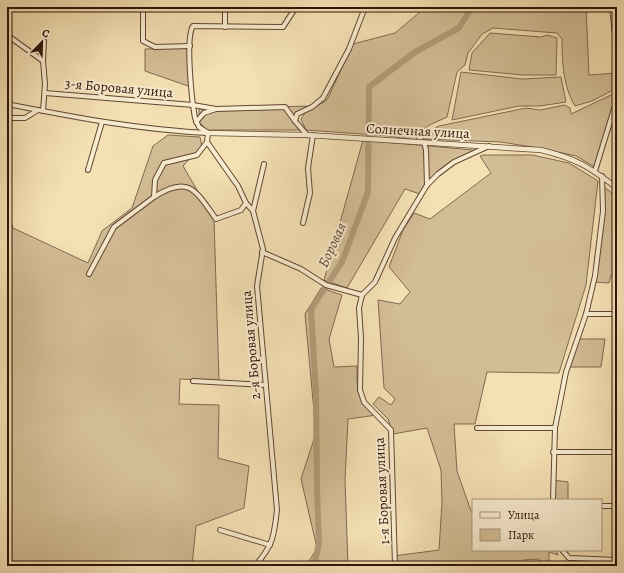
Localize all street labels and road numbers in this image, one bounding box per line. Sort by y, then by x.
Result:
street label: 3-я Боровая улица [64,74,174,102]
street label: Солнечная улица [366,119,471,143]
street label: 2-я Боровая улица [237,289,265,400]
street label: 1-я Боровая улица [370,436,394,545]

